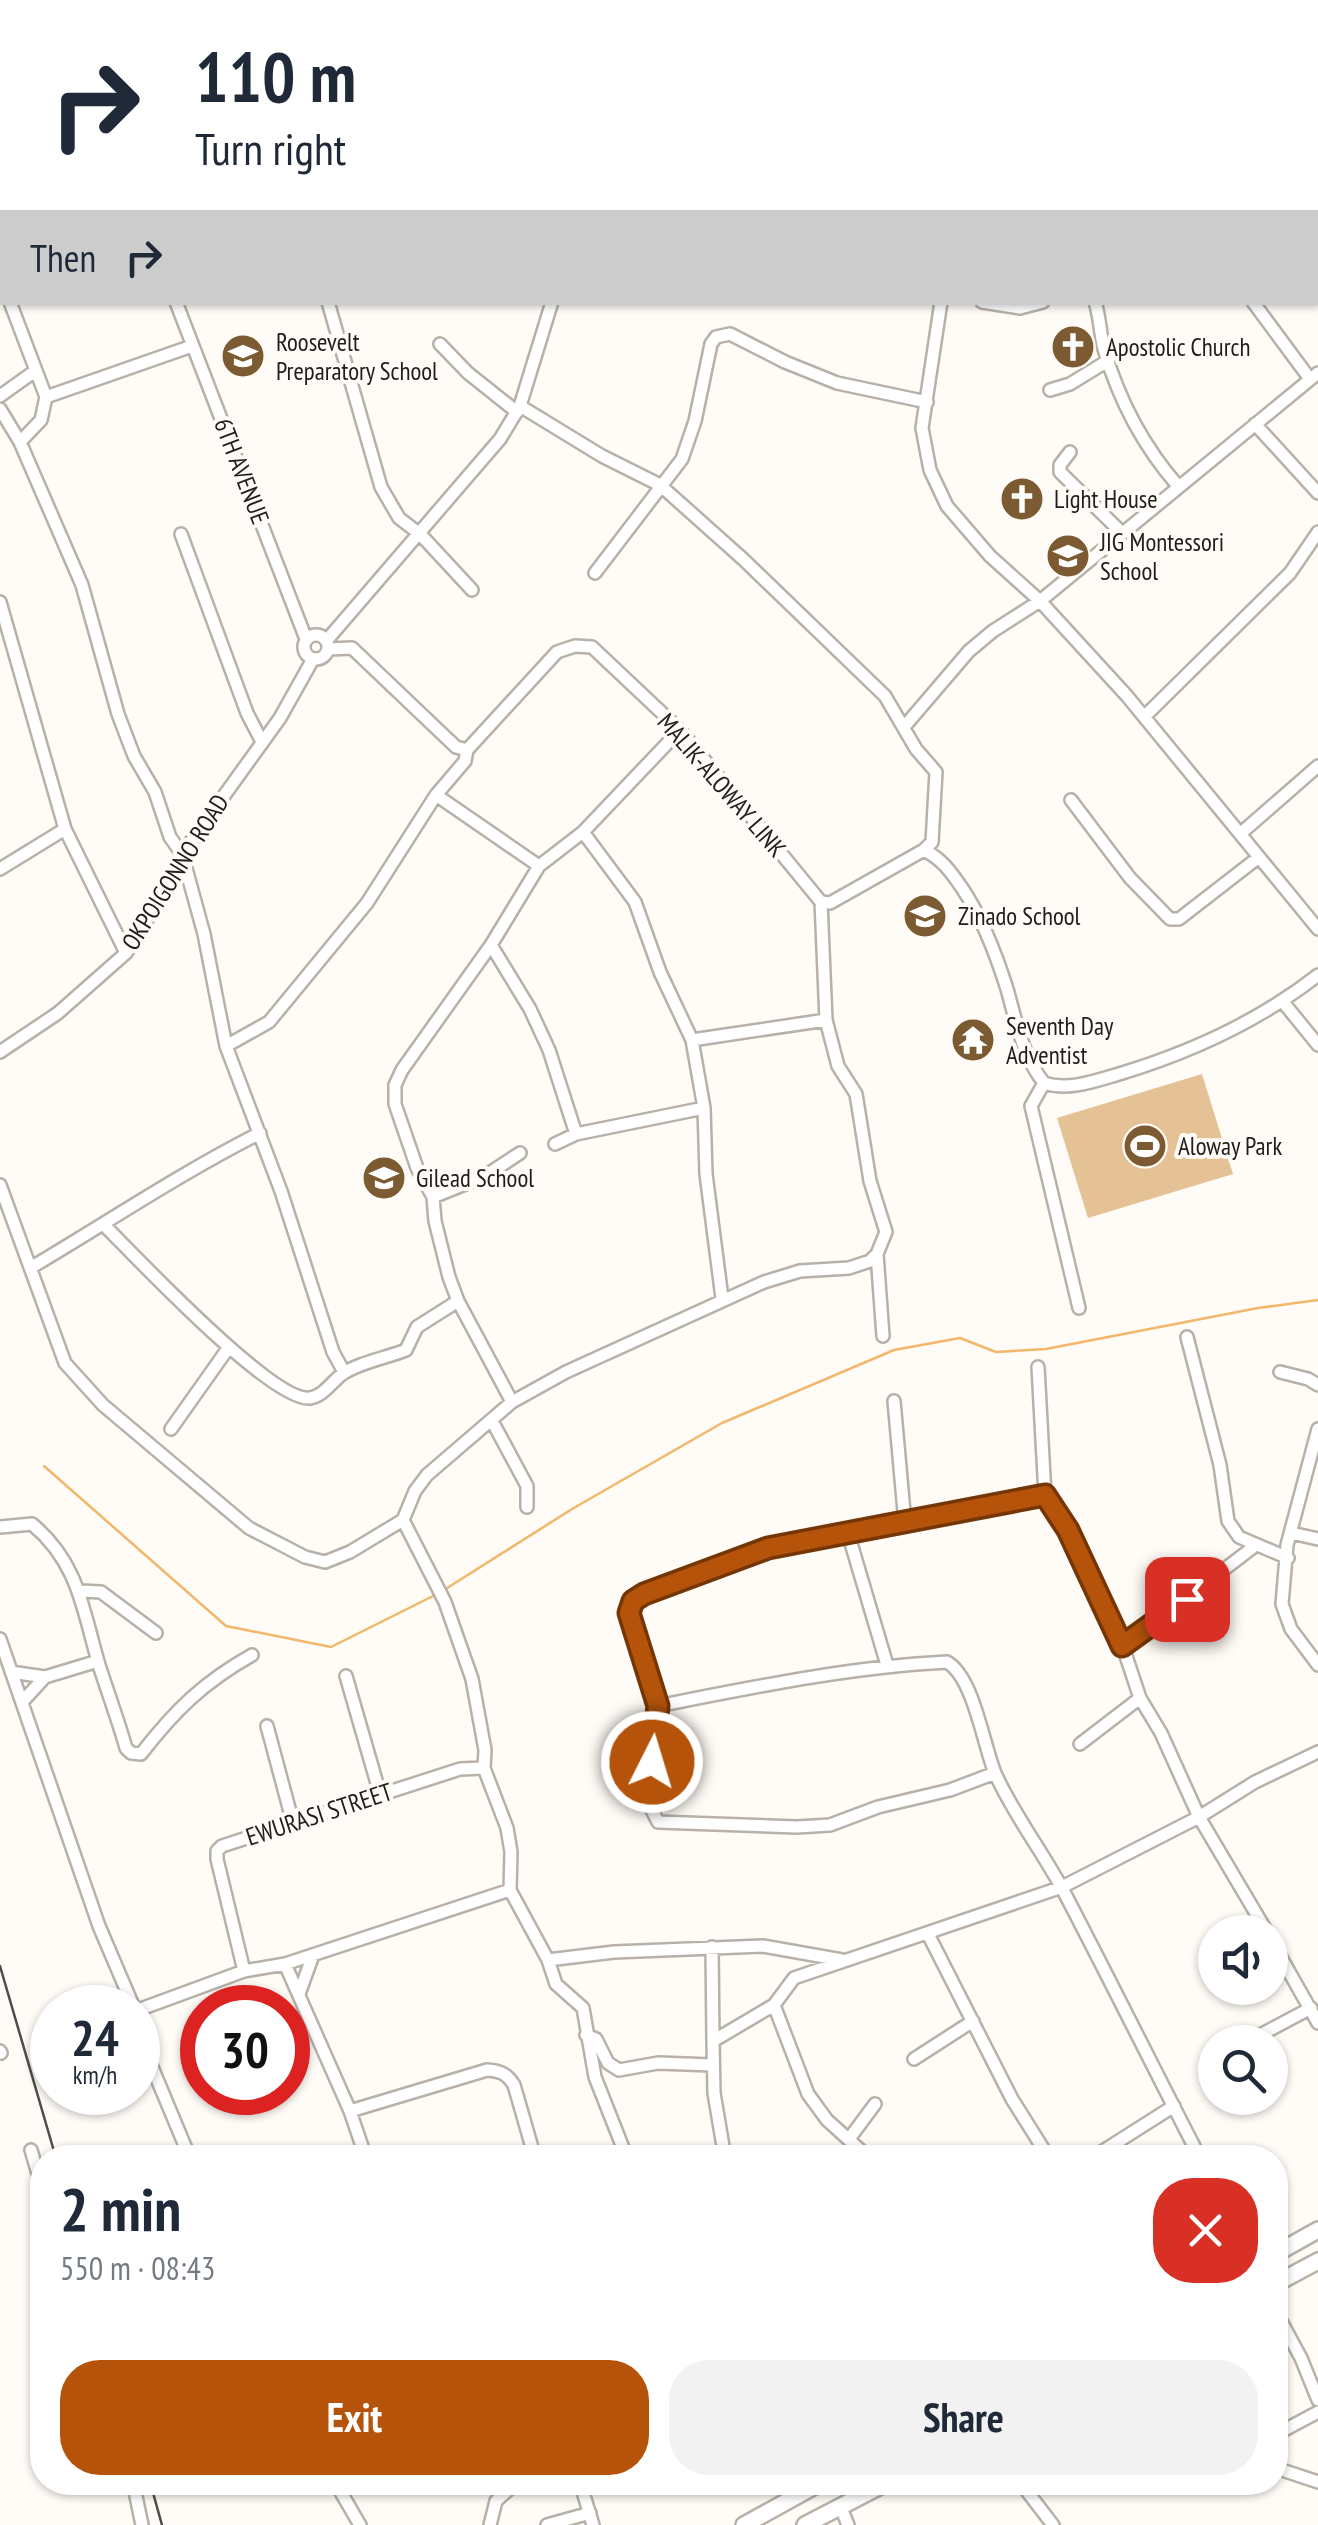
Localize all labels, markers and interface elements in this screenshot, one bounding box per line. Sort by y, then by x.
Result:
text: 110 m [195,31,356,121]
icon: right [30,40,160,170]
text: Turn right [195,119,346,177]
icon: right [116,230,171,285]
text: Then [30,233,96,282]
church icon: Apostolic Church [1050,324,1096,370]
place label: Roosevelt Preparatory School [276,326,438,387]
place label: Apostolic Church [1106,331,1250,363]
school or university icon: Roosevelt Preparatory School [220,333,266,379]
street label: 6TH AVENUE [207,414,277,528]
church icon: Light House [999,476,1045,522]
place label: Light House [1054,483,1158,515]
place label: JIG Montessori School [1099,526,1224,587]
school or university icon: JIG Montessori School [1045,533,1091,579]
street label: MALIK-ALOWAY LINK [651,706,793,864]
street label: OKPOIGONNO ROAD [114,788,236,956]
school or university icon: Zinado School [902,893,948,939]
place label: Zinado School [958,900,1081,932]
place label: Seventh Day Adventist [1006,1010,1114,1071]
temple icon: Seventh Day Adventist [950,1017,996,1063]
sports icon: Aloway Park [1122,1123,1168,1169]
place label: Aloway Park [1178,1130,1282,1162]
school or university icon: Gilead School [361,1155,407,1201]
place label: Gilead School [416,1162,534,1194]
pin [1145,1557,1230,1642]
icon: arrive [1160,1572,1215,1627]
position arrow [600,1710,704,1814]
street label: EWURASI STREET [242,1775,396,1853]
map controls [1198,1915,1288,2115]
button: sound [1198,1915,1288,2005]
speed limit sign: 30 [180,1985,310,2115]
text: 24 [71,2005,119,2070]
button: search [1198,2025,1288,2115]
text: km/h [73,2059,117,2091]
text: 2 min [60,2170,181,2248]
button: close [1153,2178,1258,2283]
text: 550 m · 08:43 [60,2247,215,2289]
button: Exit [60,2360,649,2475]
button: Share [669,2360,1258,2475]

